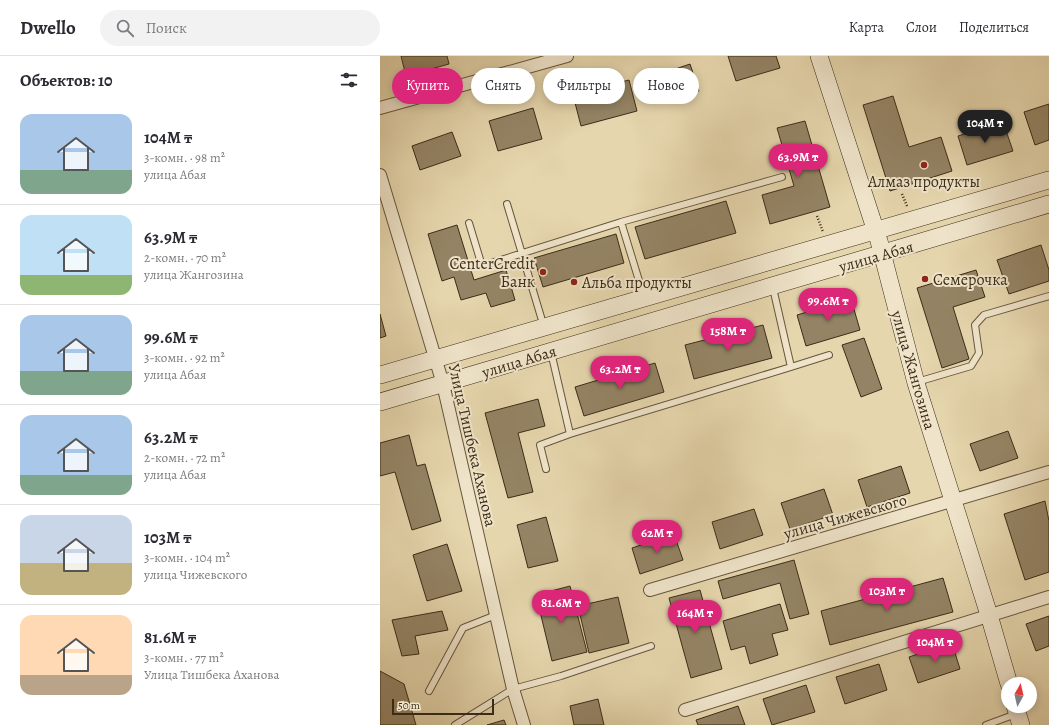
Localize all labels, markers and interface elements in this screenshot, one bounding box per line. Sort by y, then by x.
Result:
search box [100,10,380,46]
text: Dwello [20,15,76,41]
icon: search [114,17,136,39]
text: Поиск [146,18,187,38]
text: Карта [849,18,884,37]
text: Слои [906,18,937,37]
text: Поделиться [959,18,1029,37]
chip: Купить [392,68,463,104]
chip: Снять [471,68,535,104]
chip: Фильтры [543,68,625,104]
chip: Новое [633,68,699,104]
text: Объектов: 10 [20,69,113,92]
icon: filters [338,69,360,91]
pin: 104M ₸ [952,110,1018,144]
text: 104M ₸ [967,114,1003,131]
text: 104M ₸ [144,126,192,149]
icon: home [52,130,100,178]
pin: 63.9M ₸ [761,144,835,178]
text: 63.9M ₸ [778,148,818,165]
text: 3-комн. · 98 m² [144,149,225,166]
marker: Алмаз продукты [919,160,929,170]
text: улица Абая [144,166,206,183]
place label: Алмаз продукты [867,171,980,193]
text: 63.9M ₸ [144,226,197,249]
icon: home [52,231,100,279]
street label: улица Абая [835,236,916,278]
text: 2-комн. · 70 m² [144,249,226,266]
place label: CenterCredit Банк [450,253,535,293]
text: улица Жангозина [144,266,244,283]
marker: CenterCredit Банк [538,267,548,277]
place label: Семерочка [933,269,1008,291]
place label: Альба продукты [581,272,692,294]
marker: Семерочка [920,274,930,284]
marker: Альба продукты [569,277,579,287]
pin: 99.6M ₸ [791,288,865,322]
text: 99.6M ₸ [807,292,849,309]
street label: улица Жангозина [885,307,941,433]
pin: 158M ₸ [695,318,761,352]
text: 158M ₸ [710,322,746,339]
text: 99.6M ₸ [144,326,198,349]
icon: home [52,331,100,379]
street label: улица Абая [478,340,559,384]
text: 3-комн. · 92 m² [144,349,225,366]
pin: 63.2M ₸ [583,356,657,390]
text: 63.2M ₸ [599,360,641,377]
street label: Улица Тишбека Аханова [443,362,502,529]
text: улица Абая [144,366,206,383]
text: 63.2M ₸ [144,426,198,449]
icon: home [52,431,100,479]
text: 2-комн. · 72 m² [144,449,225,466]
text: улица Абая [144,466,206,483]
street label: улица Чижевского [780,489,909,545]
pin: 62M ₸ [629,520,685,554]
text: 62M ₸ [641,524,673,541]
text: 103M ₸ [144,526,192,549]
icon: home [52,531,100,579]
text: 3-комн. · 104 m² [144,549,230,566]
text: улица Чижевского [144,566,247,583]
pin: 103M ₸ [854,578,920,612]
text: 103M ₸ [869,582,905,599]
pin: 81.6M ₸ [524,590,598,624]
text: 81.6M ₸ [541,594,581,611]
pin: 164M ₸ [662,600,728,634]
text: 164M ₸ [677,604,713,621]
text: 81.6M ₸ [144,626,196,649]
pin: 104M ₸ [902,629,968,663]
icon: home [52,631,100,679]
text: 104M ₸ [917,633,953,650]
text: 3-комн. · 77 m² [144,649,224,666]
text: Улица Тишбека Аханова [144,666,279,683]
north arrow [1001,677,1037,713]
map controls [1001,677,1037,713]
scale bar [392,697,494,716]
text: 50 m [398,698,420,713]

